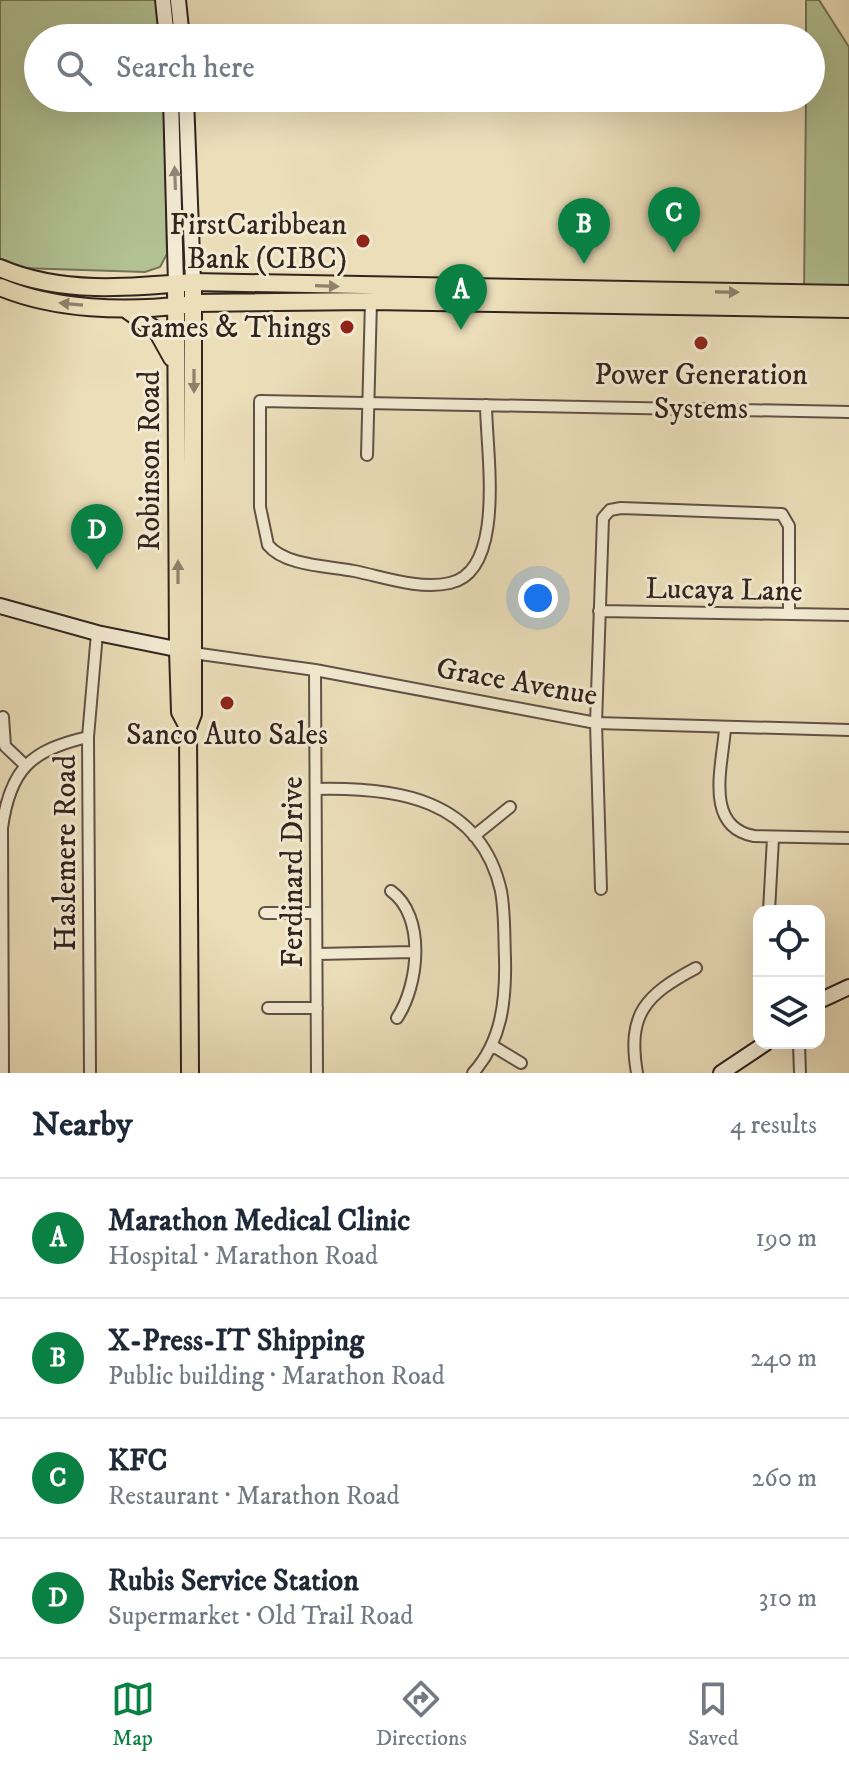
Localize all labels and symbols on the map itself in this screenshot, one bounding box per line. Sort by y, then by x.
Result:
one-way arrow [168,165,181,190]
pin: C [648,187,700,253]
pin: B [558,198,610,264]
place label: FirstCaribbean Bank (CIBC) [170,207,347,278]
marker: FirstCaribbean Bank (CIBC) [354,232,372,250]
pin: A [435,264,487,330]
one-way arrow [315,280,340,292]
one-way arrow [715,286,740,299]
one-way arrow [58,297,83,310]
place label: Games & Things [130,310,331,347]
marker: Games & Things [338,318,356,336]
marker: Power Generation Systems [692,334,710,352]
place label: Power Generation Systems [594,357,808,428]
one-way arrow [188,369,200,394]
street label: Robinson Road [132,371,169,551]
pin: D [71,504,123,570]
one-way arrow [172,559,184,584]
street label: Lucaya Lane [645,571,803,610]
your location [518,578,558,618]
street label: Grace Avenue [433,650,600,715]
marker: Sanco Auto Sales [218,694,236,712]
place label: Sanco Auto Sales [126,717,328,754]
street label: Haslemere Road [48,755,85,951]
street label: Ferdinard Drive [275,776,312,968]

